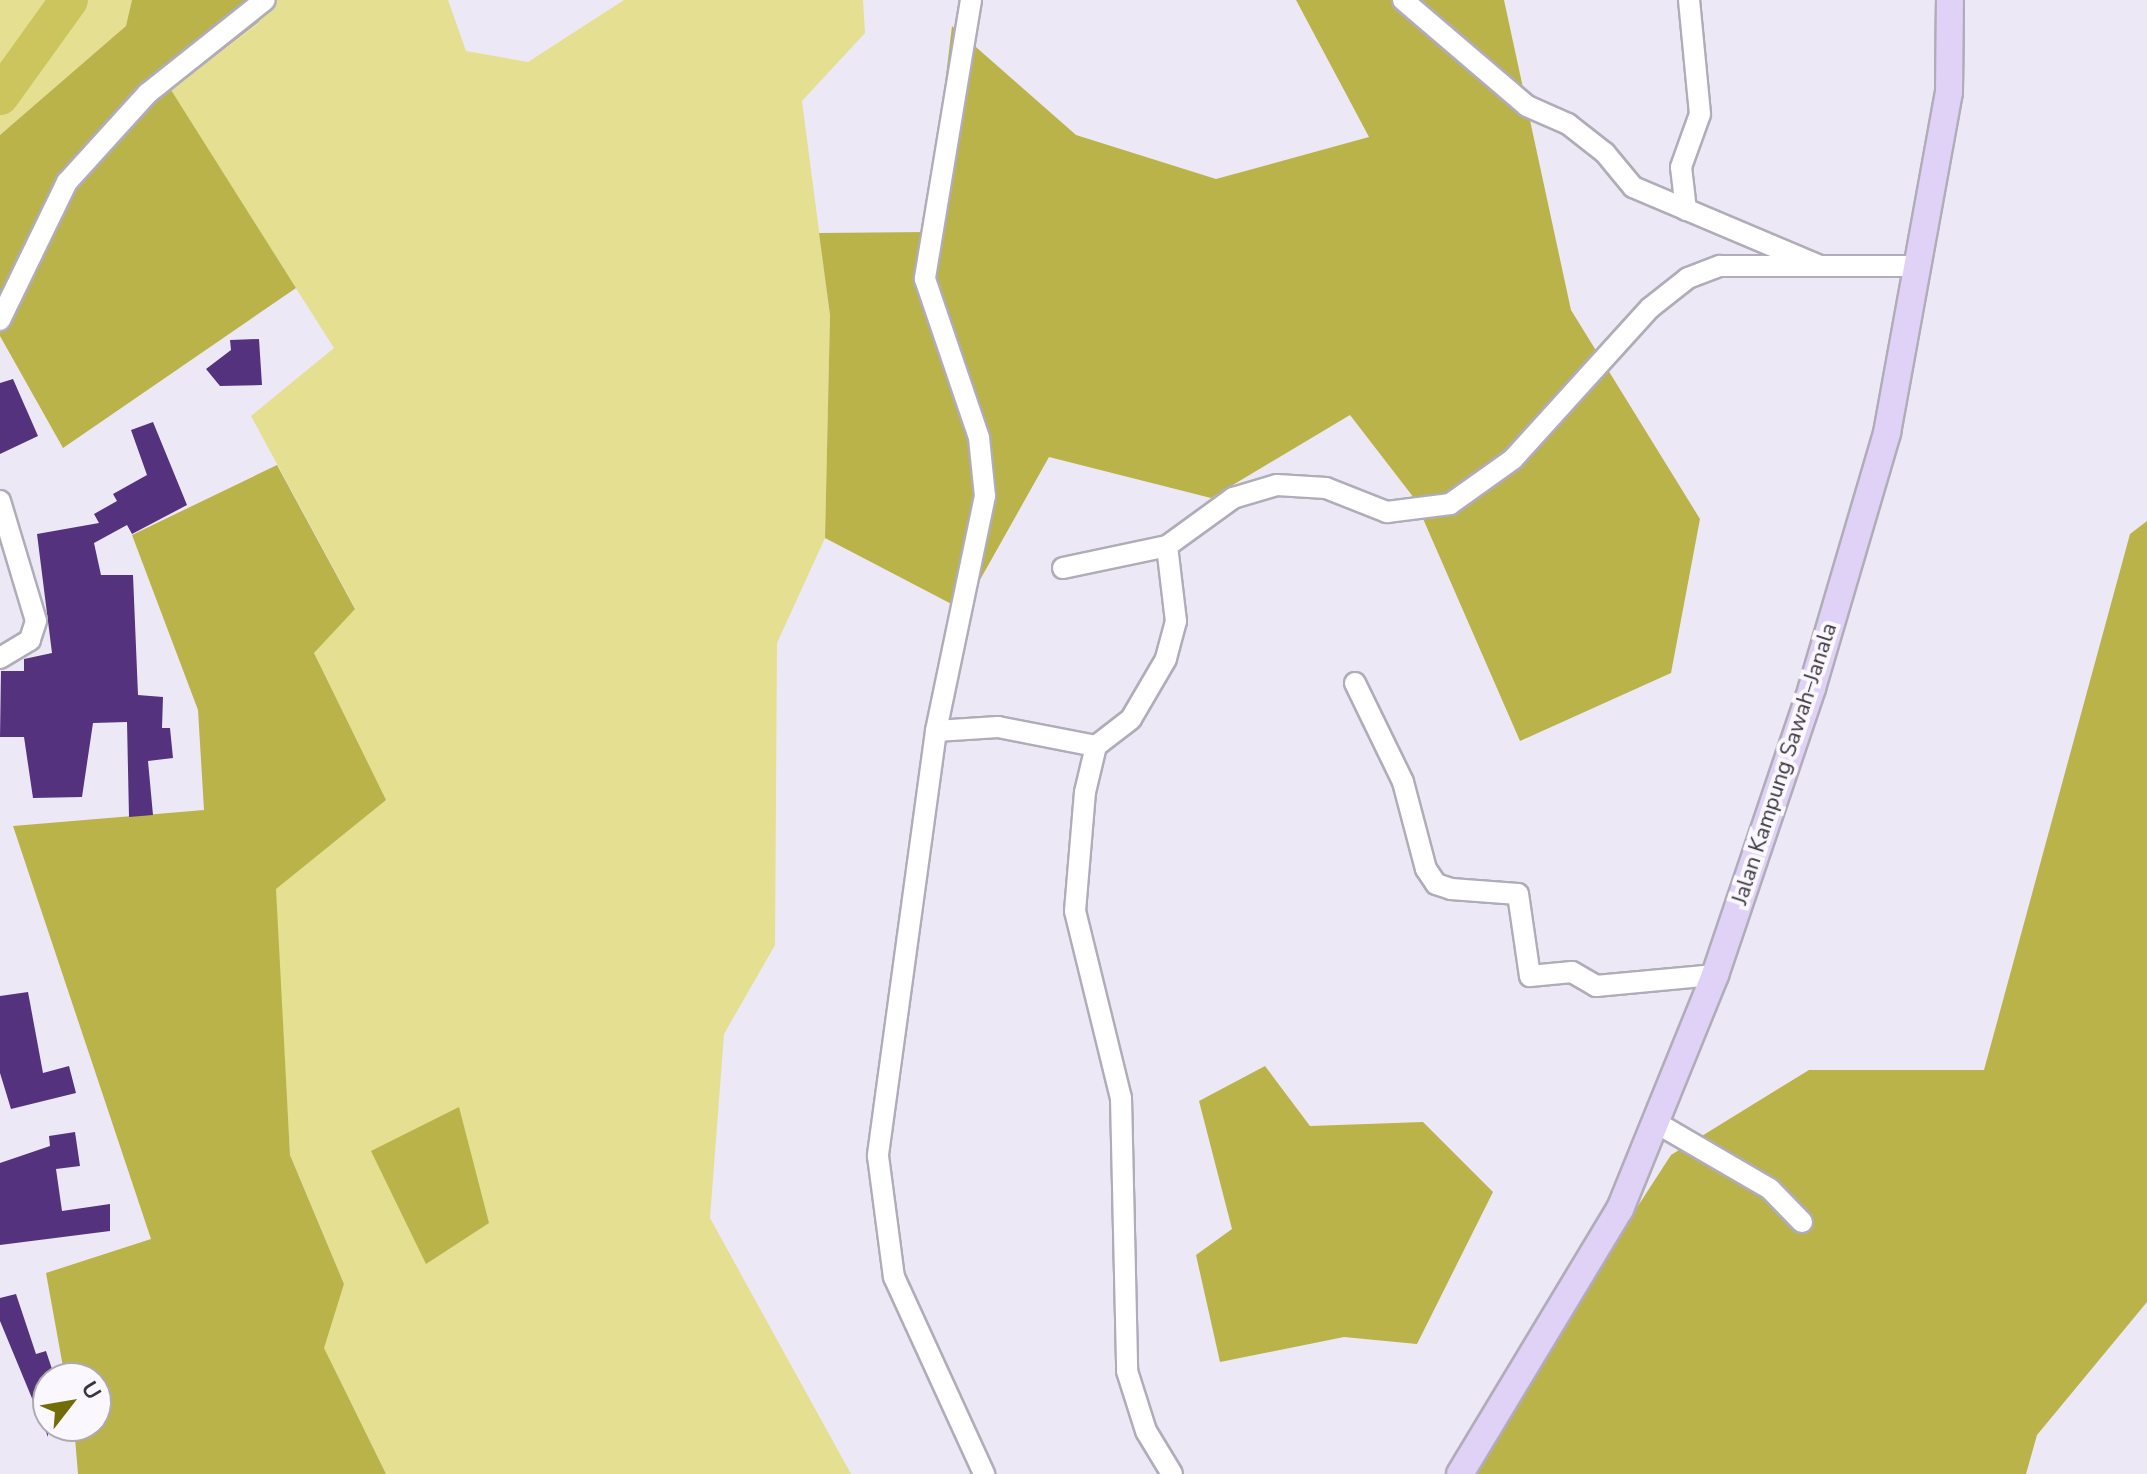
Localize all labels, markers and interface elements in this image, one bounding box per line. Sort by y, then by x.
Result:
street label: Jalan Kampung Sawah–Janala [1727,620,1843,908]
north arrow [32,1362,112,1442]
text: U [74,1376,108,1405]

